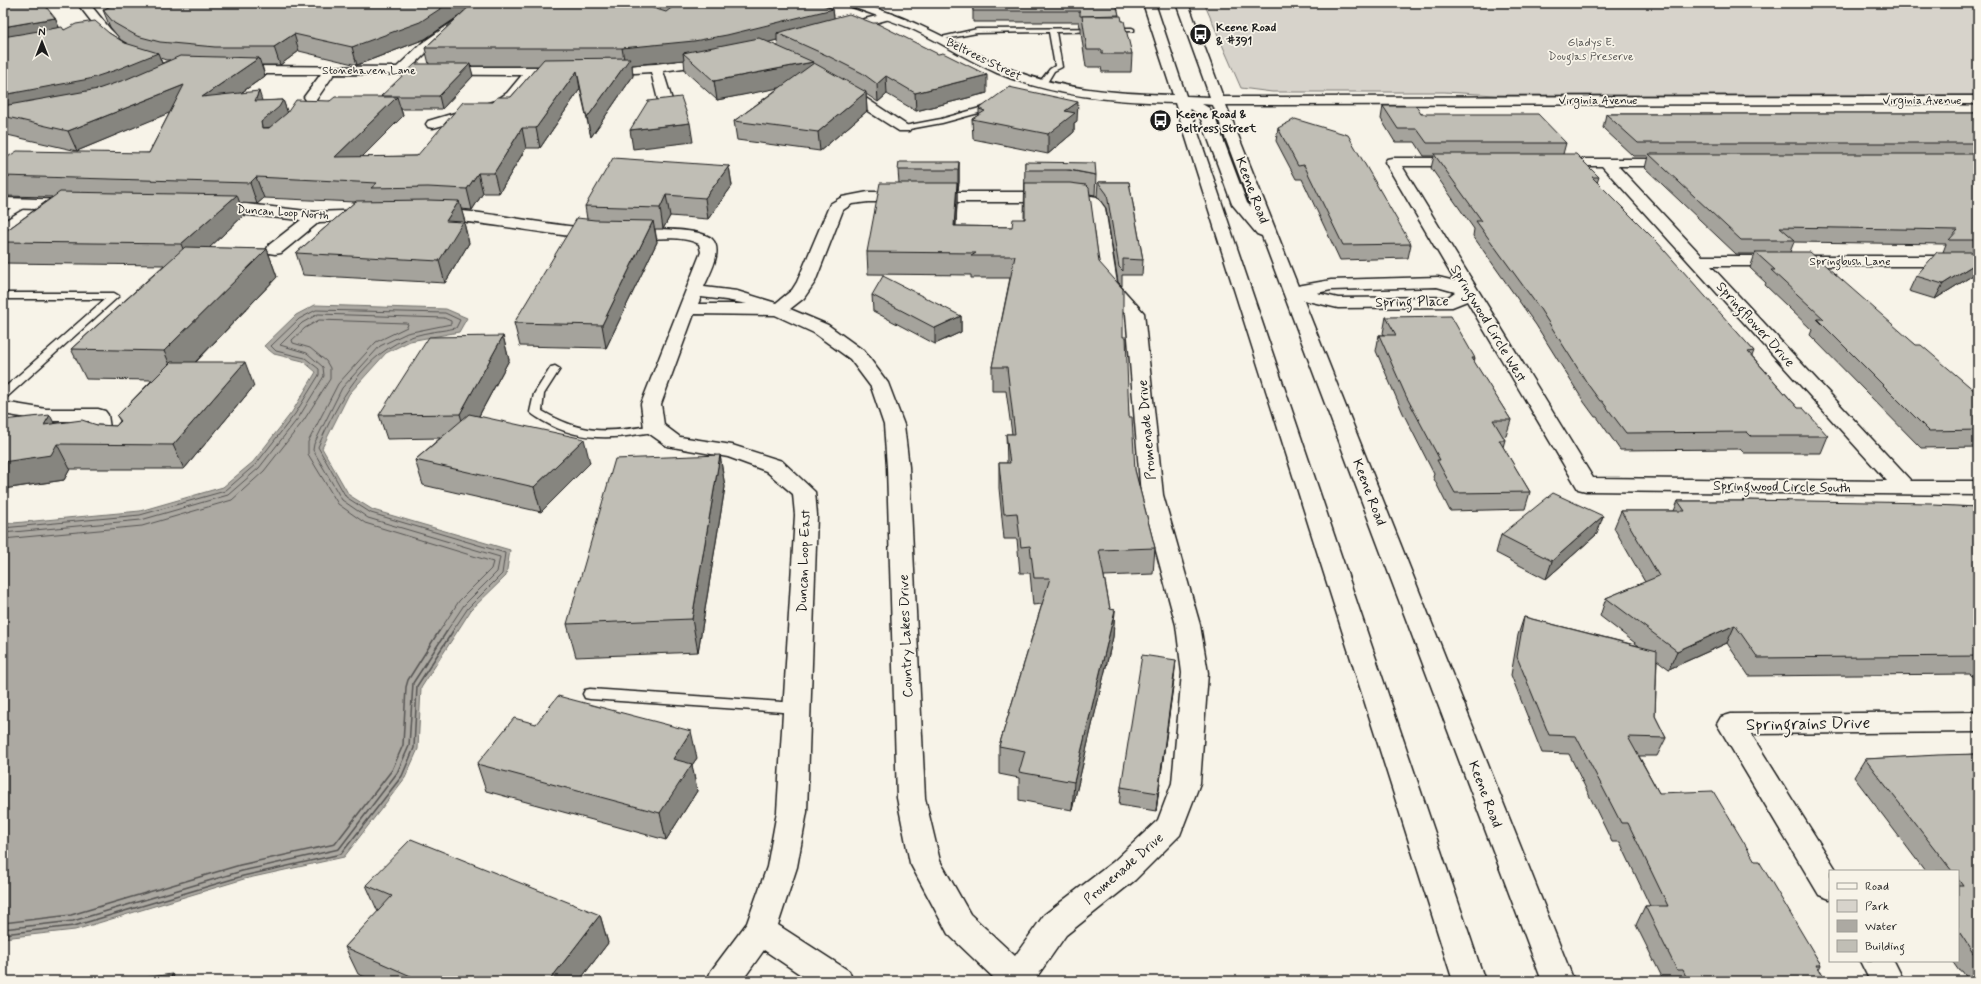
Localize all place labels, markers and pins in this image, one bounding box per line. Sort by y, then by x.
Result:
place label: Keene Road & #391 [1216,20,1277,50]
bus stop icon: Keene Road & #391 [1188,21,1214,47]
place label: Keene Road & Beltress Street [1176,107,1257,137]
bus stop icon: Keene Road & Beltress Street [1147,108,1173,134]

